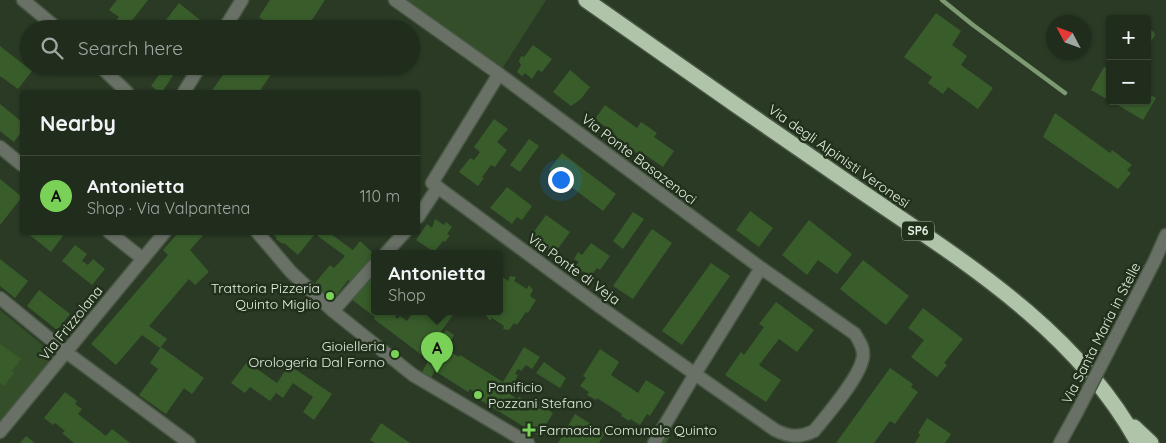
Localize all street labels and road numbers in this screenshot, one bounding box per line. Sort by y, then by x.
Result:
street label: Via degli Alpinisti Veronesi [765,100,913,212]
street label: Via Ponte Basazenoci [578,110,700,208]
road number: SP6 [902,222,934,240]
street label: Via Ponte di Veja [524,229,624,309]
street label: Via Santa Maria in Stelle [1057,259,1145,407]
street label: Via Frizzolana [35,282,107,364]

